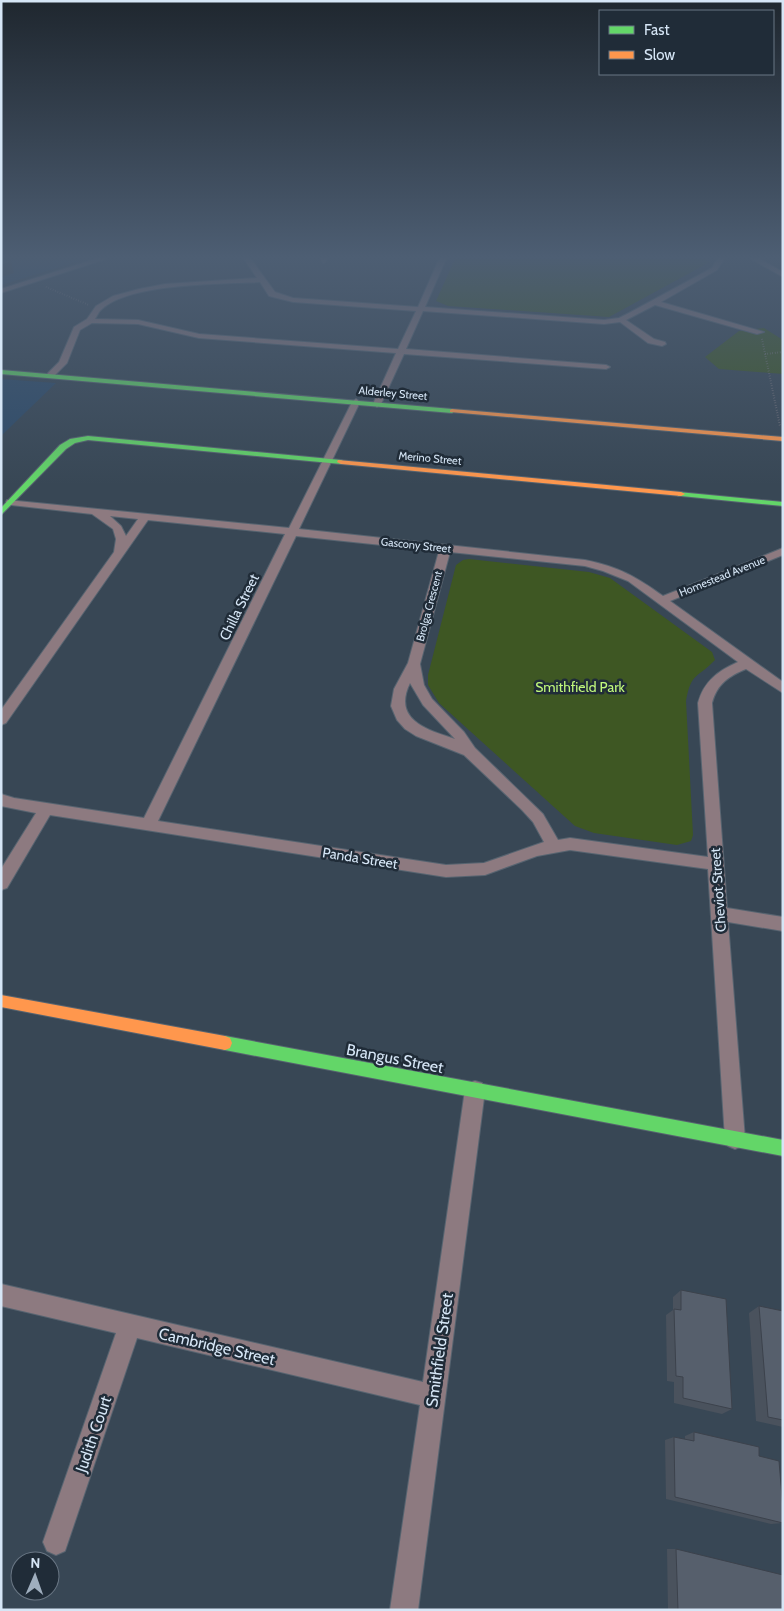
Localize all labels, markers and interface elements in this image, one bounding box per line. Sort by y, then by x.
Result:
legend [599,10,774,75]
text: Fast [644,21,669,39]
text: Slow [644,46,675,64]
street label: Alderley Street [358,383,428,403]
street label: Merino Street [398,448,462,468]
street label: Gascony Street [380,534,452,556]
street label: Homestead Avenue [677,552,767,600]
street label: Brolga Crescent [413,569,445,643]
street label: Chilla Street [215,571,263,643]
park label: Smithfield Park [535,678,626,696]
street label: Panda Street [321,843,399,873]
street label: Cheviot Street [706,847,730,933]
street label: Brangus Street [345,1040,446,1077]
street label: Smithfield Street [422,1291,457,1408]
street label: Cambridge Street [157,1324,277,1369]
street label: Judith Court [71,1393,116,1476]
north arrow [10,1551,60,1601]
text: N [30,1554,41,1572]

